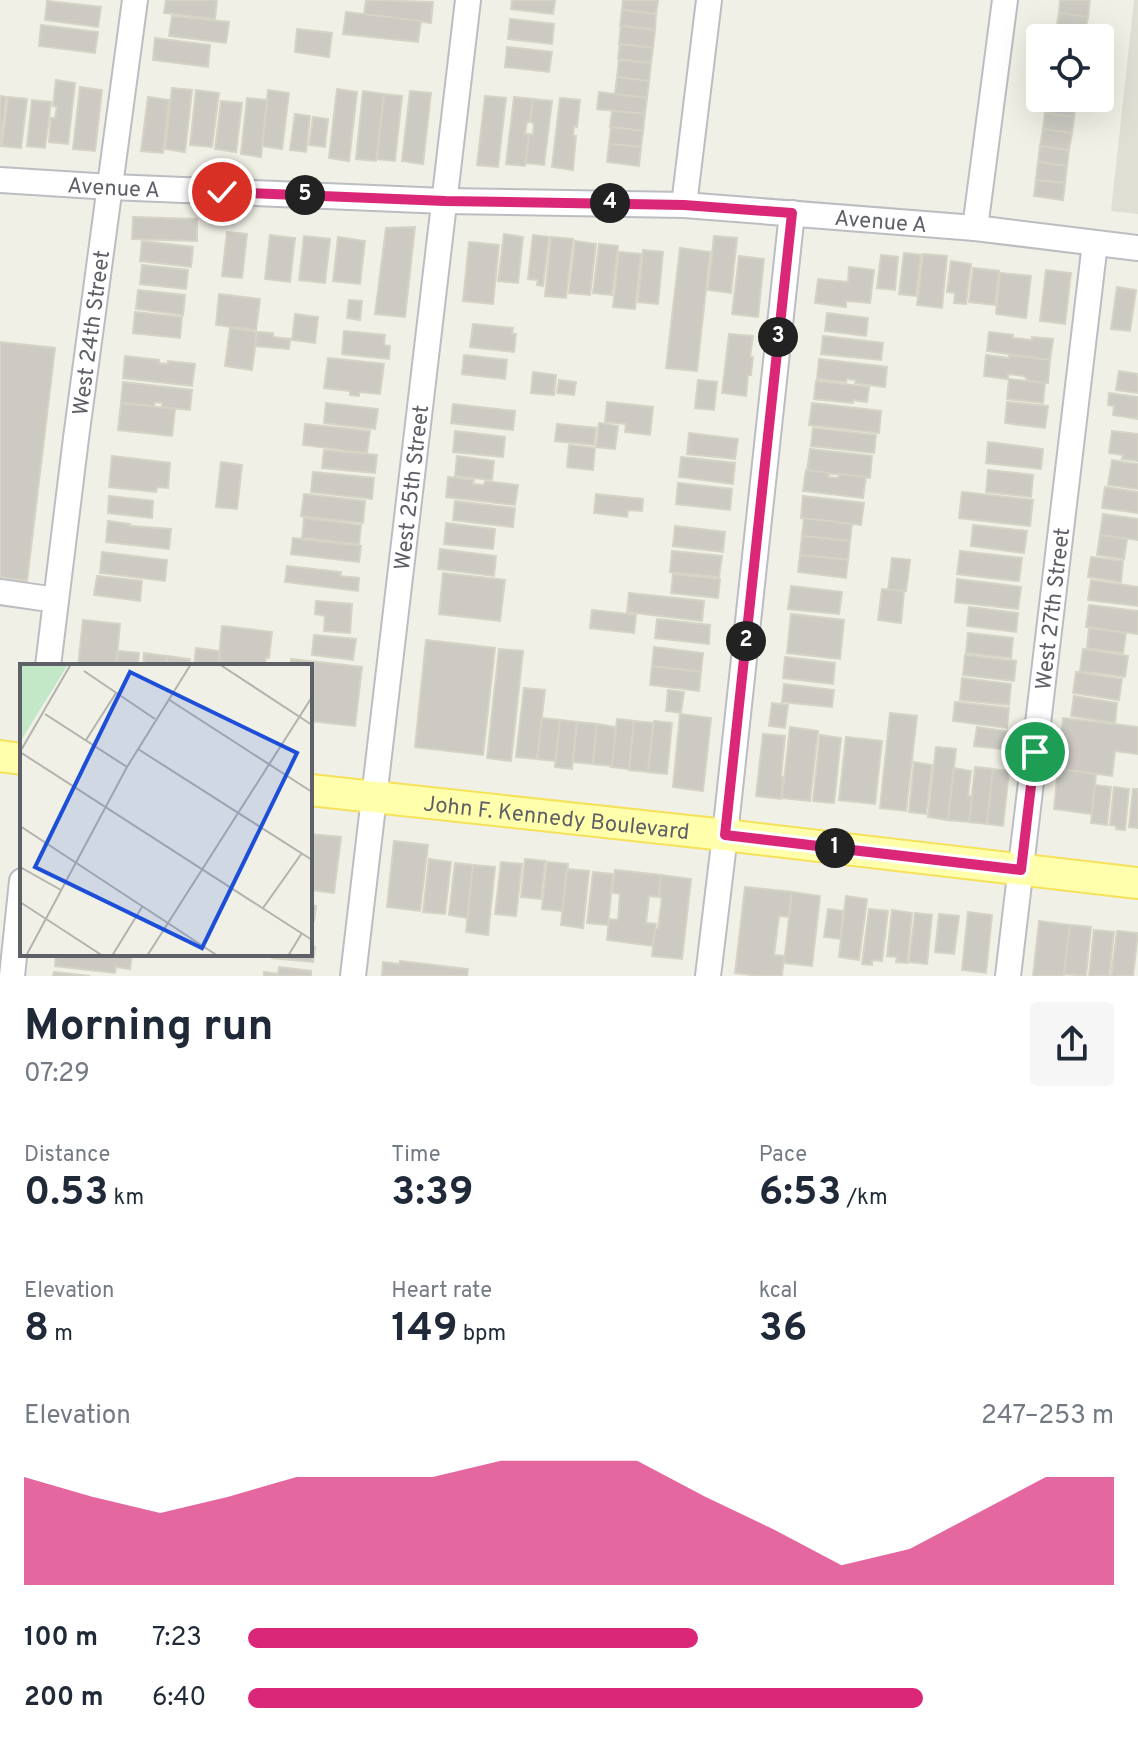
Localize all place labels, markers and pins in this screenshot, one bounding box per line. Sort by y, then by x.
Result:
pin [188,158,256,226]
pin: 5 [285,175,325,215]
pin: 4 [590,183,630,223]
pin: 3 [758,317,798,357]
pin: 2 [726,621,766,661]
pin [1001,718,1069,786]
pin: 1 [815,828,855,868]

